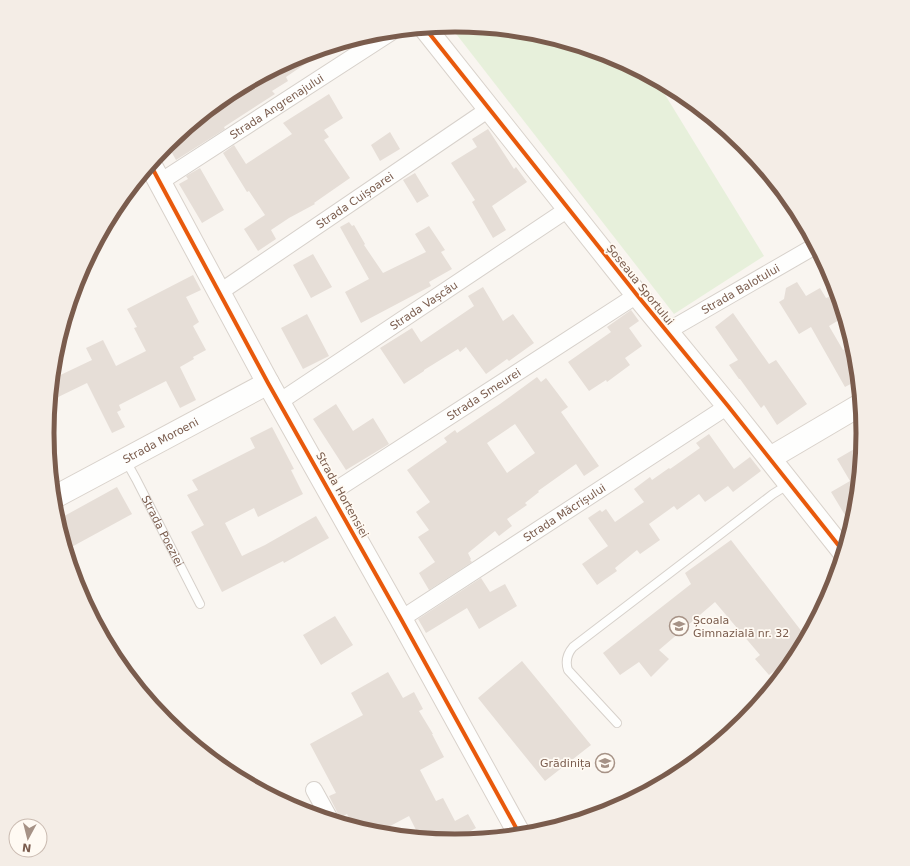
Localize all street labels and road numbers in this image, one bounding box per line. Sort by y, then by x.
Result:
street label: Strada Angrenajului [227,71,326,142]
street label: Strada Cuișoarei [314,169,396,231]
street label: Șoseaua Sportului [604,242,676,328]
street label: Strada Balotului [699,261,782,317]
street label: Strada Vașcău [387,278,460,333]
street label: Strada Smeurei [444,365,523,423]
street label: Strada Moroeni [121,415,201,466]
street label: Strada Hortensiei [313,450,371,540]
street label: Strada Măcrișului [521,481,608,544]
street label: Strada Poeziei [139,493,186,569]

